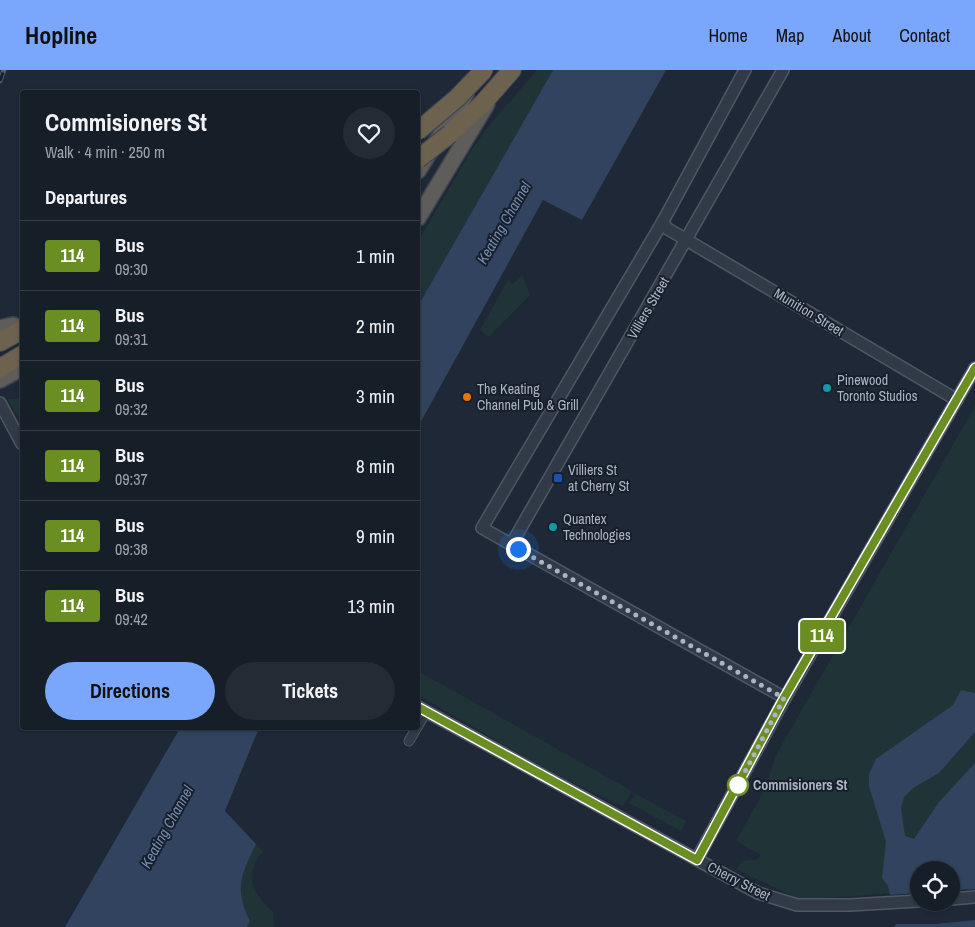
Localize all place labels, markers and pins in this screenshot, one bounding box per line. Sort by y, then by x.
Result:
place label: Pinewood Toronto Studios [837,371,918,405]
place label: The Keating Channel Pub & Grill [477,380,578,414]
marker: Pinewood Toronto Studios [821,382,833,394]
marker: The Keating Channel Pub & Grill [461,391,473,403]
place label: Villiers St at Cherry St [568,461,629,495]
marker: Villiers St at Cherry St [552,472,564,484]
place label: Quantex Technologies [563,510,631,544]
marker: Quantex Technologies [547,521,559,533]
marker: Commisioners St [727,774,749,796]
place label: Commisioners St [753,776,848,794]

